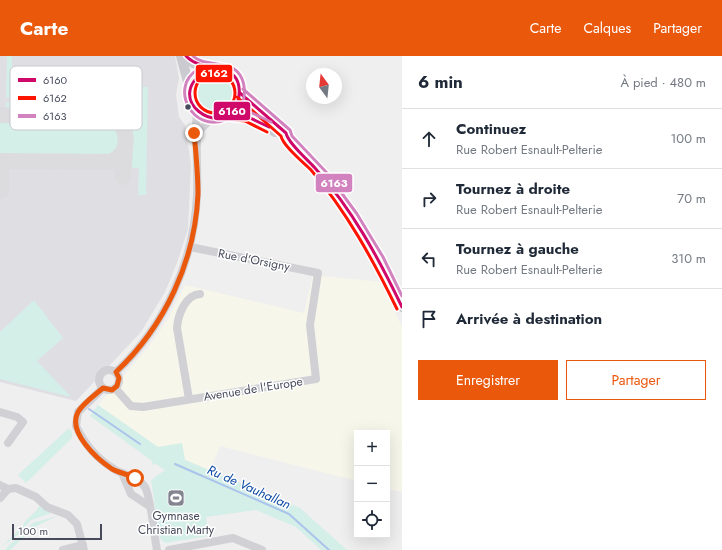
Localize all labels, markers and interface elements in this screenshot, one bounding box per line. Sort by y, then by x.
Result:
text: Carte [20,15,68,42]
text: Carte [530,18,561,38]
text: Calques [583,18,631,38]
text: Partager [653,18,702,38]
line badge: 6162 [195,64,233,83]
text: 6162 [200,65,228,81]
legend [10,66,142,130]
north arrow [306,68,342,104]
text: 6 min [418,70,463,94]
text: 6160 [43,72,68,88]
text: À pied · 480 m [620,73,706,92]
text: 6162 [43,90,67,106]
line badge: 6160 [213,101,251,121]
unlabelled marker [183,102,193,112]
text: 6160 [218,103,246,119]
text: 6163 [43,108,67,124]
text: Continuez [456,118,526,140]
route end [185,124,203,142]
icon: ahead [418,128,440,150]
text: 100 m [671,129,706,148]
text: Rue Robert Esnault-Pelterie [456,140,603,159]
line badge: 6163 [315,173,353,193]
text: 6163 [320,175,348,191]
text: Tournez à droite [456,178,570,200]
icon: right [418,188,440,210]
text: 70 m [677,189,706,208]
text: Rue Robert Esnault-Pelterie [456,200,603,219]
text: Tournez à gauche [456,238,579,260]
street label: Rue d'Orsigny [217,244,292,276]
icon: left [418,248,440,270]
text: 310 m [671,249,706,268]
text: Rue Robert Esnault-Pelterie [456,260,603,279]
icon: arrive [418,308,440,330]
text: Arrivée à destination [456,308,602,330]
button: Enregistrer [418,360,558,400]
button: Partager [566,360,706,400]
street label: Avenue de l'Europe [202,372,304,406]
map controls [354,430,390,538]
button: + [354,430,390,466]
water label: Ru de Vauhallan [204,460,294,514]
button: − [354,466,390,502]
route start [126,469,144,487]
sports icon: Gymnase Christian Marty [166,488,186,508]
button: locate [354,502,390,538]
place label: Gymnase Christian Marty [138,507,215,539]
scale bar [12,522,102,541]
text: 100 m [18,523,48,539]

